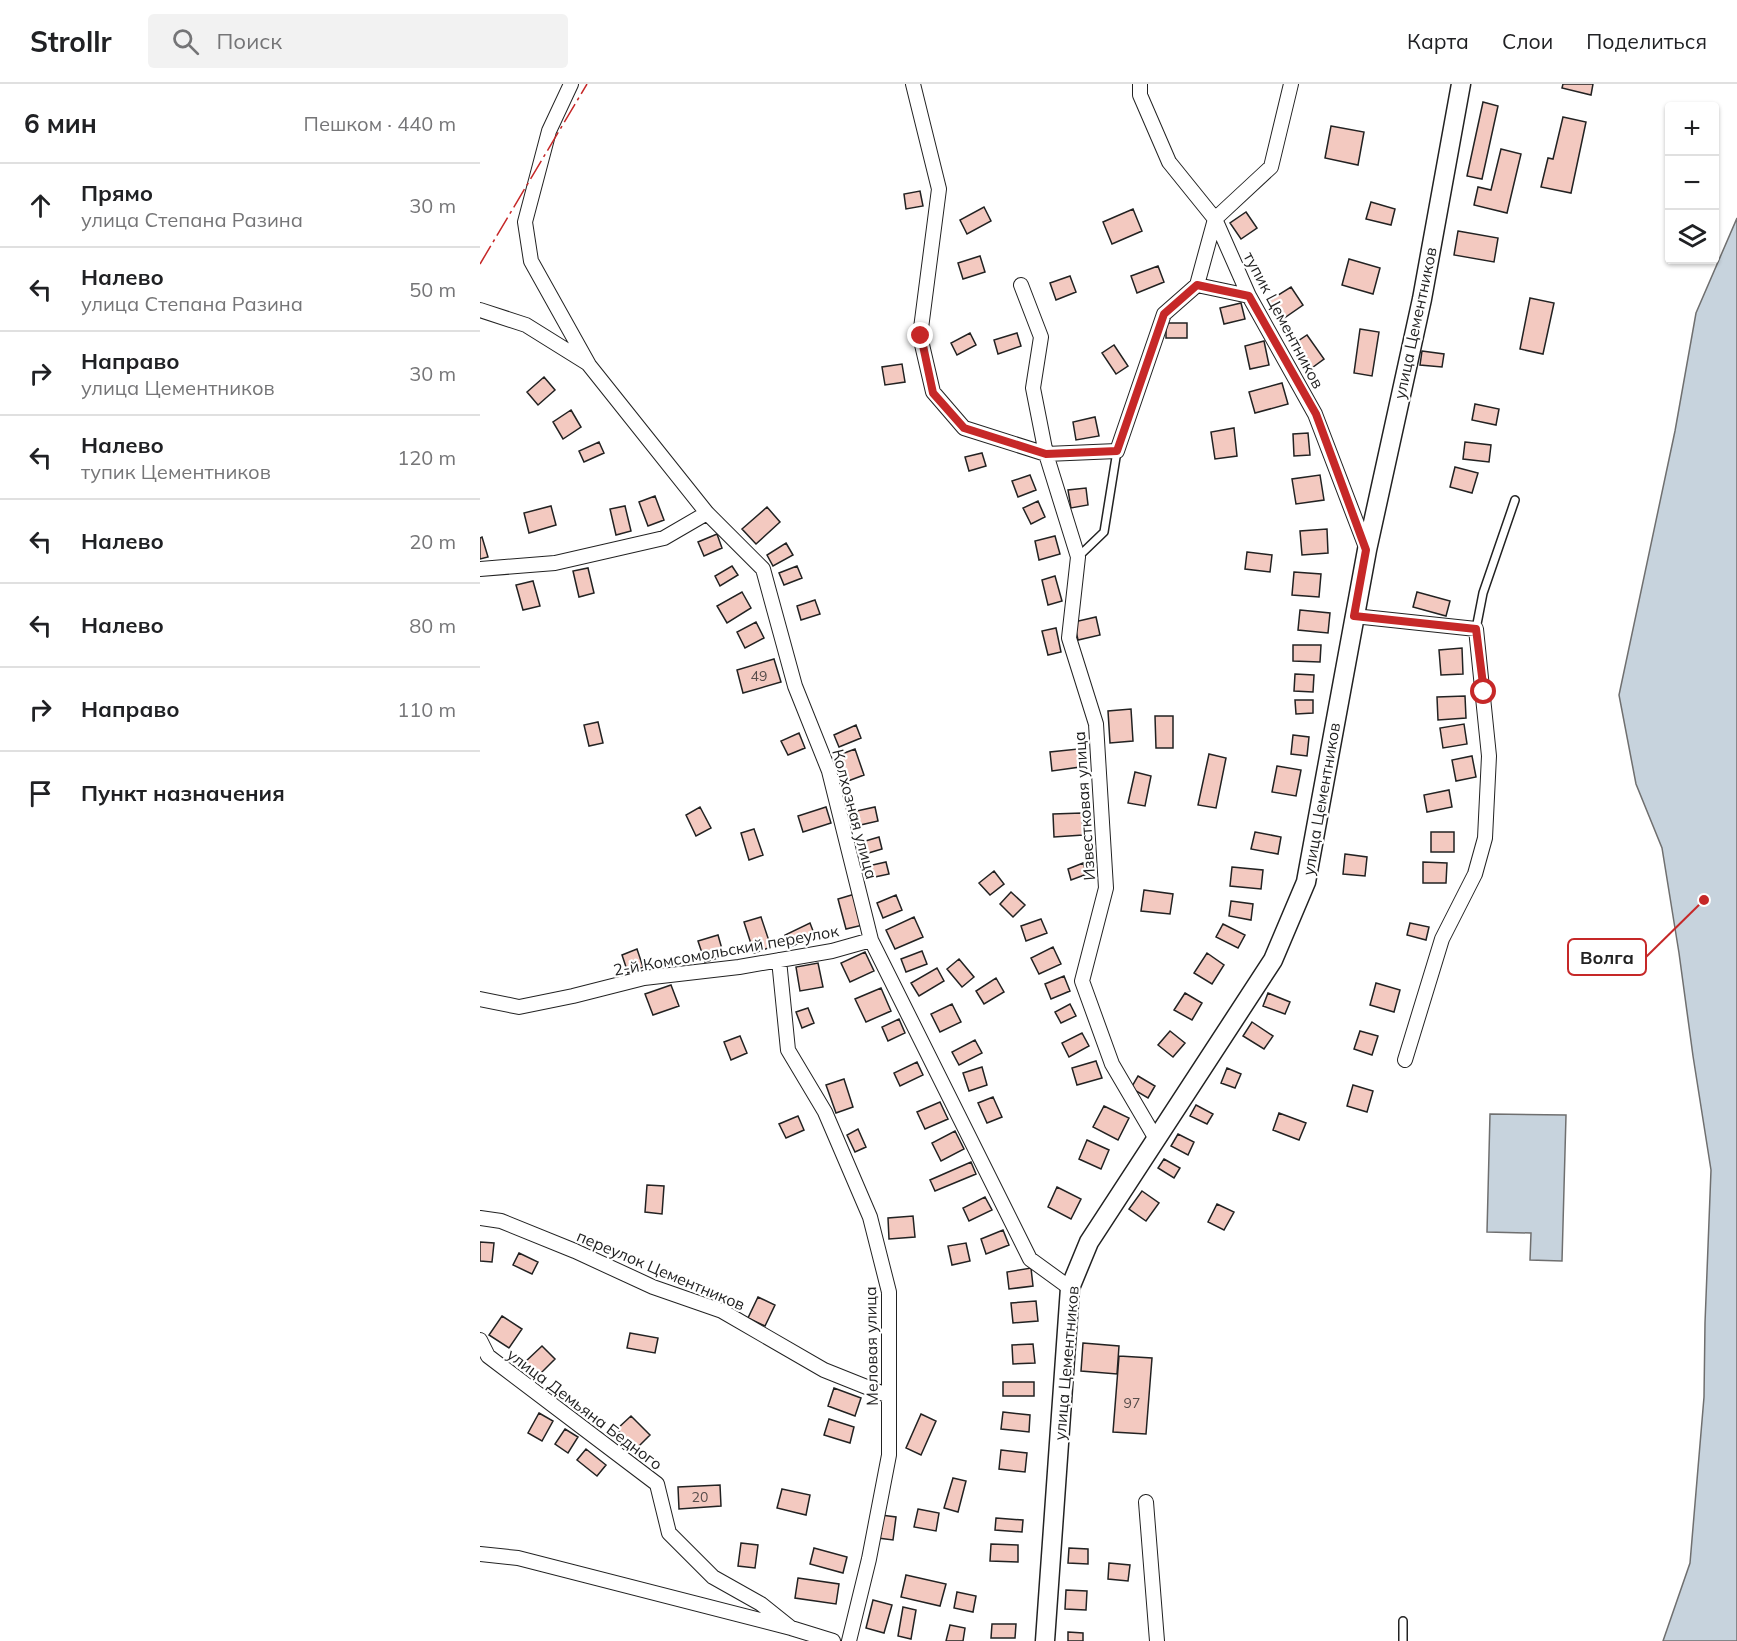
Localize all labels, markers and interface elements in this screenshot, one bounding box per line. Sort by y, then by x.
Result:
search box [148,14,568,68]
text: Strollr [30,24,112,59]
icon: search [169,25,202,58]
text: Поиск [217,27,282,55]
text: Карта [1407,28,1469,54]
text: Слои [1502,28,1553,54]
text: Поделиться [1586,28,1707,54]
map controls [1665,102,1719,264]
button: + [1665,102,1719,156]
text: 6 мин [24,107,97,140]
text: Пешком · 440 m [304,111,456,136]
button: − [1665,156,1719,210]
text: Прямо [81,179,153,207]
icon: ahead [24,189,57,222]
text: 30 m [409,193,456,218]
text: улица Степана Разина [81,207,303,232]
button: layers [1665,210,1719,264]
street label: улица Цементников [1389,245,1441,401]
street label: тупик Цементников [1240,248,1329,392]
text: Налево [81,263,164,291]
icon: left [24,273,57,306]
text: 50 m [409,277,456,302]
text: улица Степана Разина [81,291,303,316]
route end [907,322,933,348]
text: Направо [81,347,179,375]
icon: right [24,357,57,390]
text: 30 m [409,361,456,386]
text: улица Цементников [81,375,275,400]
text: Налево [81,431,164,459]
icon: left [24,441,57,474]
text: 120 m [397,445,456,470]
text: тупик Цементников [81,459,271,484]
icon: left [24,525,57,558]
text: Налево [81,527,164,555]
text: 20 m [409,529,456,554]
icon: left [24,609,57,642]
text: Налево [81,611,164,639]
text: 80 m [409,613,456,638]
house number: 49 [751,667,767,685]
route start [1470,678,1496,704]
icon: right [24,693,57,726]
text: Направо [81,695,179,723]
text: 110 m [397,697,456,722]
street label: улица Цементников [1298,721,1344,877]
street label: Известковая улица [1069,731,1099,881]
street label: Колхозная улица [828,747,882,881]
icon: arrive [24,777,57,810]
text: Пункт назначения [81,779,285,807]
street label: 2-й Комсомольский переулок [612,920,841,980]
callout: Волга [1568,939,1646,975]
text: Волга [1580,946,1634,969]
street label: переулок Цементников [574,1225,748,1315]
street label: улица Цементников [1049,1285,1083,1441]
street label: Меловая улица [860,1286,882,1406]
street label: улица Демьяна Бедного [503,1344,667,1474]
house number: 97 [1124,1394,1140,1412]
house number: 20 [692,1488,708,1506]

